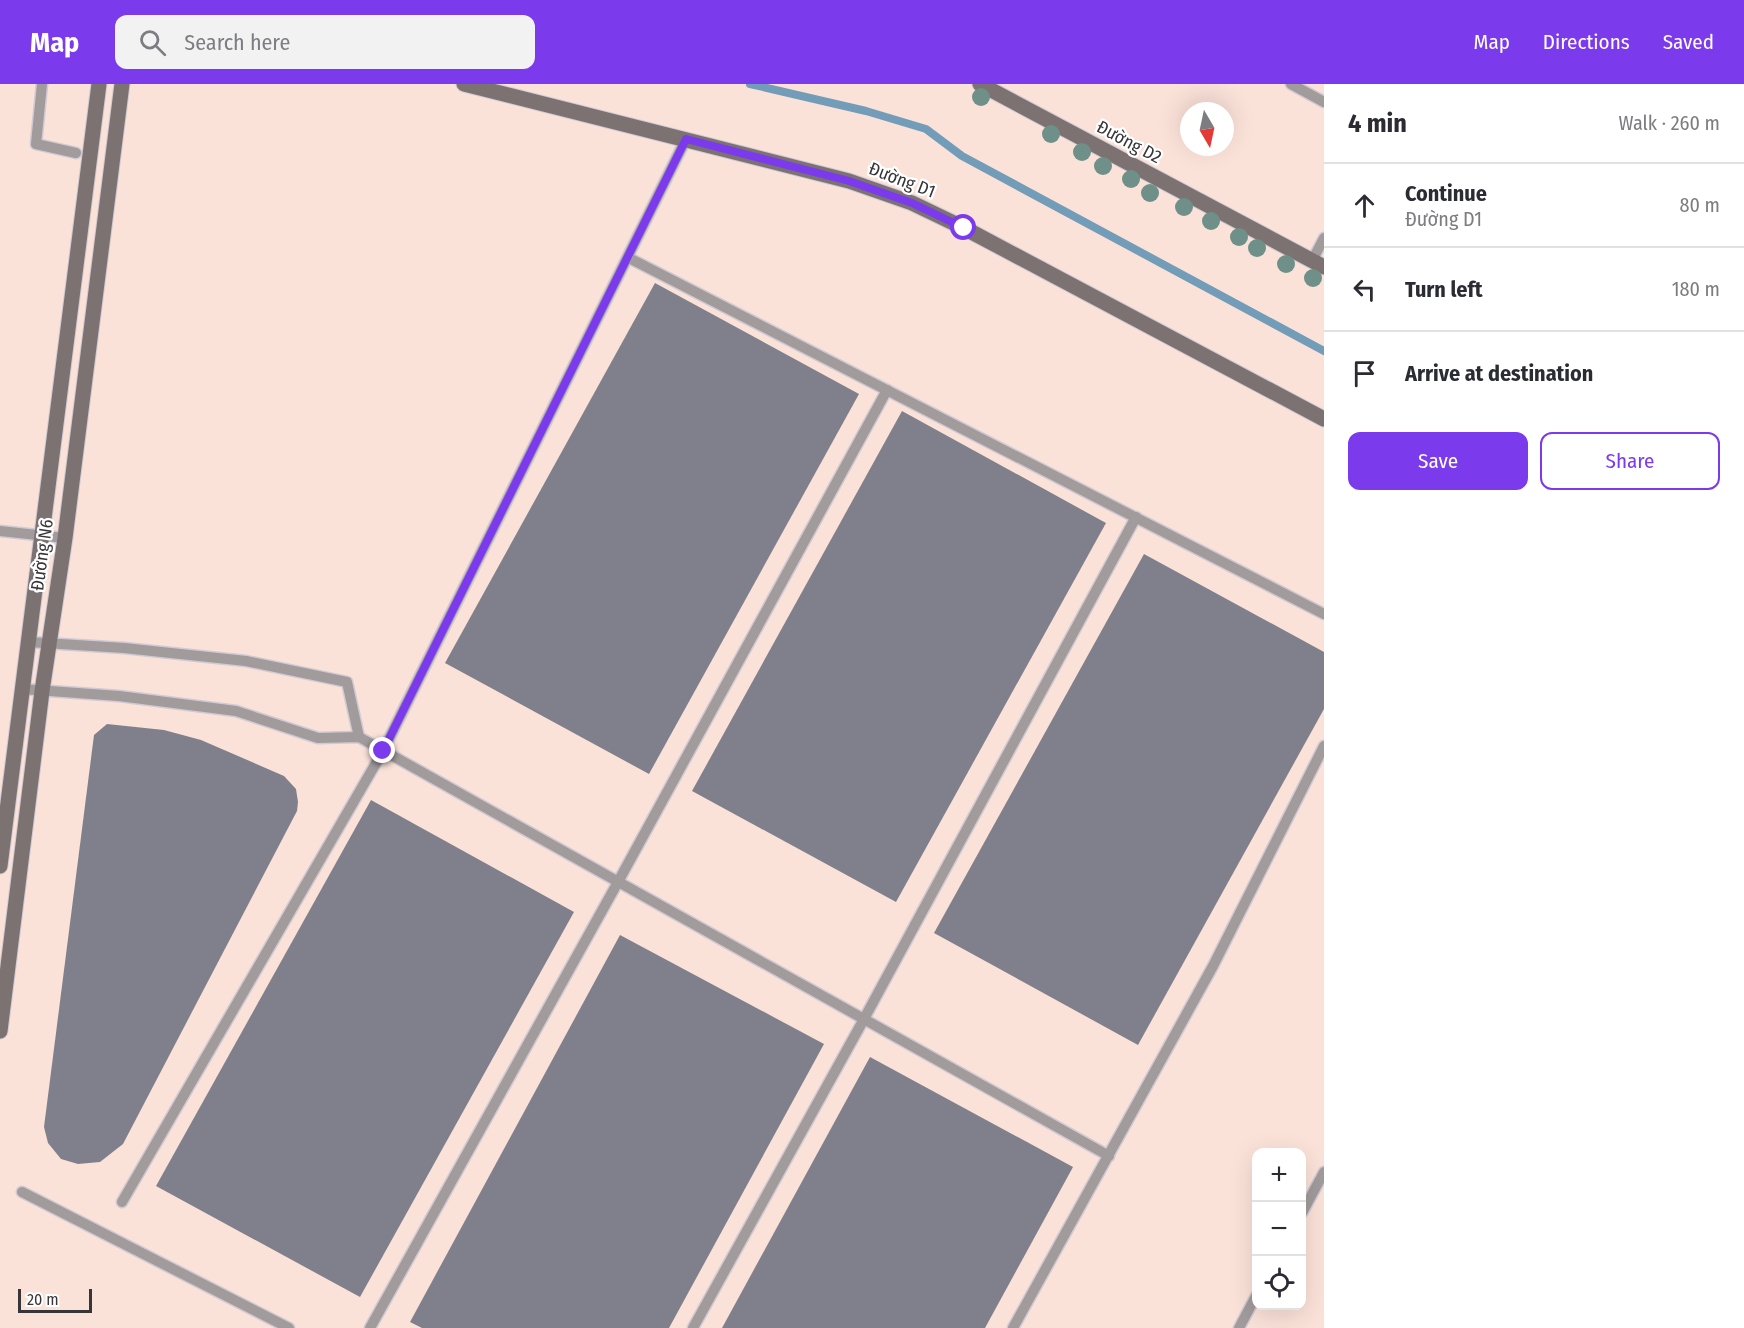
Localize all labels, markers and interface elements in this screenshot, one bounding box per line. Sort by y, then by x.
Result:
search box [115,15,535,69]
text: Map [30,26,79,59]
icon: search [136,26,169,59]
text: Search here [184,29,290,56]
text: Map [1473,29,1510,55]
text: Directions [1543,29,1630,55]
text: Saved [1663,29,1714,55]
north arrow [1180,102,1234,156]
text: 4 min [1348,108,1407,139]
text: Walk · 260 m [1619,111,1720,135]
street label: Đường D2 [1093,116,1165,168]
street label: Đường D1 [866,157,938,203]
text: Continue [1405,180,1487,207]
icon: ahead [1348,189,1381,222]
text: 80 m [1680,193,1720,217]
text: Đường D1 [1405,207,1482,231]
route start [950,214,976,240]
icon: left [1348,273,1381,306]
text: Turn left [1405,276,1483,303]
text: 180 m [1672,277,1720,301]
icon: arrive [1348,357,1381,390]
text: Arrive at destination [1405,360,1593,387]
button: Save [1348,432,1528,490]
button: Share [1540,432,1720,490]
street label: Đường N6 [26,518,58,592]
route end [369,737,395,763]
map controls [1252,1148,1306,1310]
button: + [1252,1148,1306,1202]
button: − [1252,1202,1306,1256]
button: locate [1252,1256,1306,1310]
scale bar [18,1286,92,1314]
text: 20 m [27,1290,58,1309]

